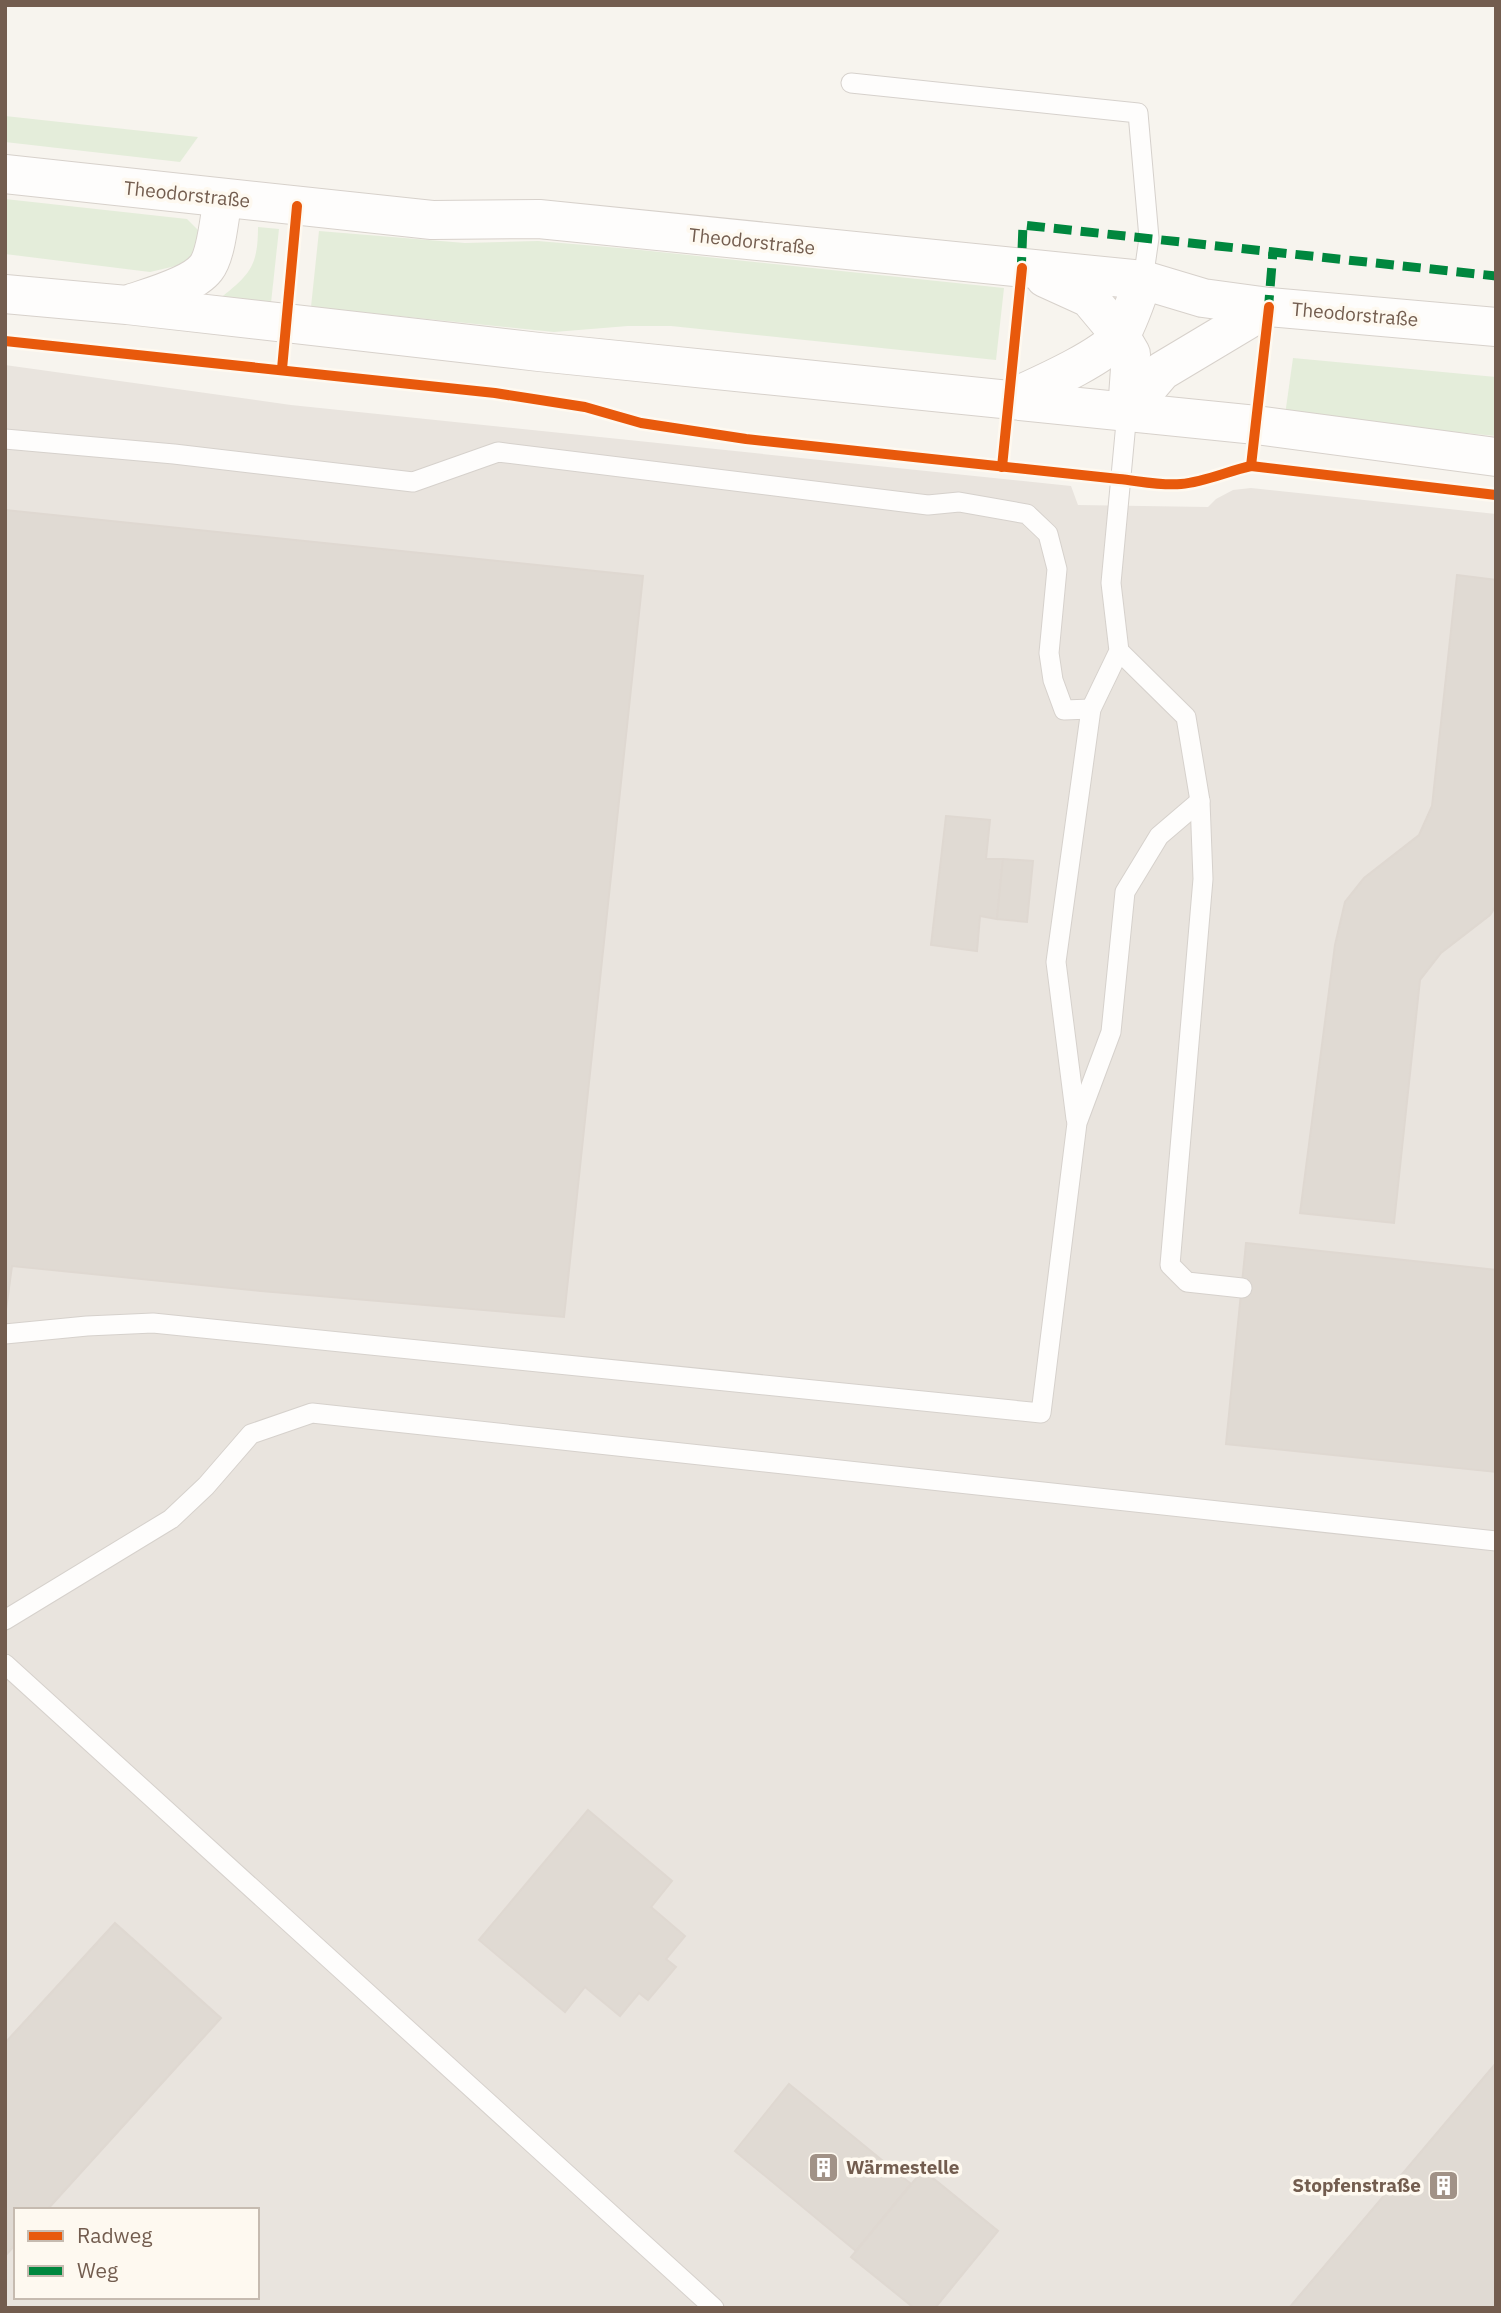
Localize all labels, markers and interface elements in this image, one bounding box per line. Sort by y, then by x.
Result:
street label: Theodorstraße [123,175,251,213]
street label: Theodorstraße [688,222,816,260]
street label: Theodorstraße [1291,297,1419,331]
building icon: Wärmestelle [806,2150,840,2184]
place label: Wärmestelle [846,2155,959,2179]
building icon: Stopfenstraße [1427,2168,1461,2202]
place label: Stopfenstraße [1292,2173,1421,2197]
legend [14,2208,259,2299]
text: Radweg [77,2221,152,2249]
text: Weg [77,2256,118,2284]

